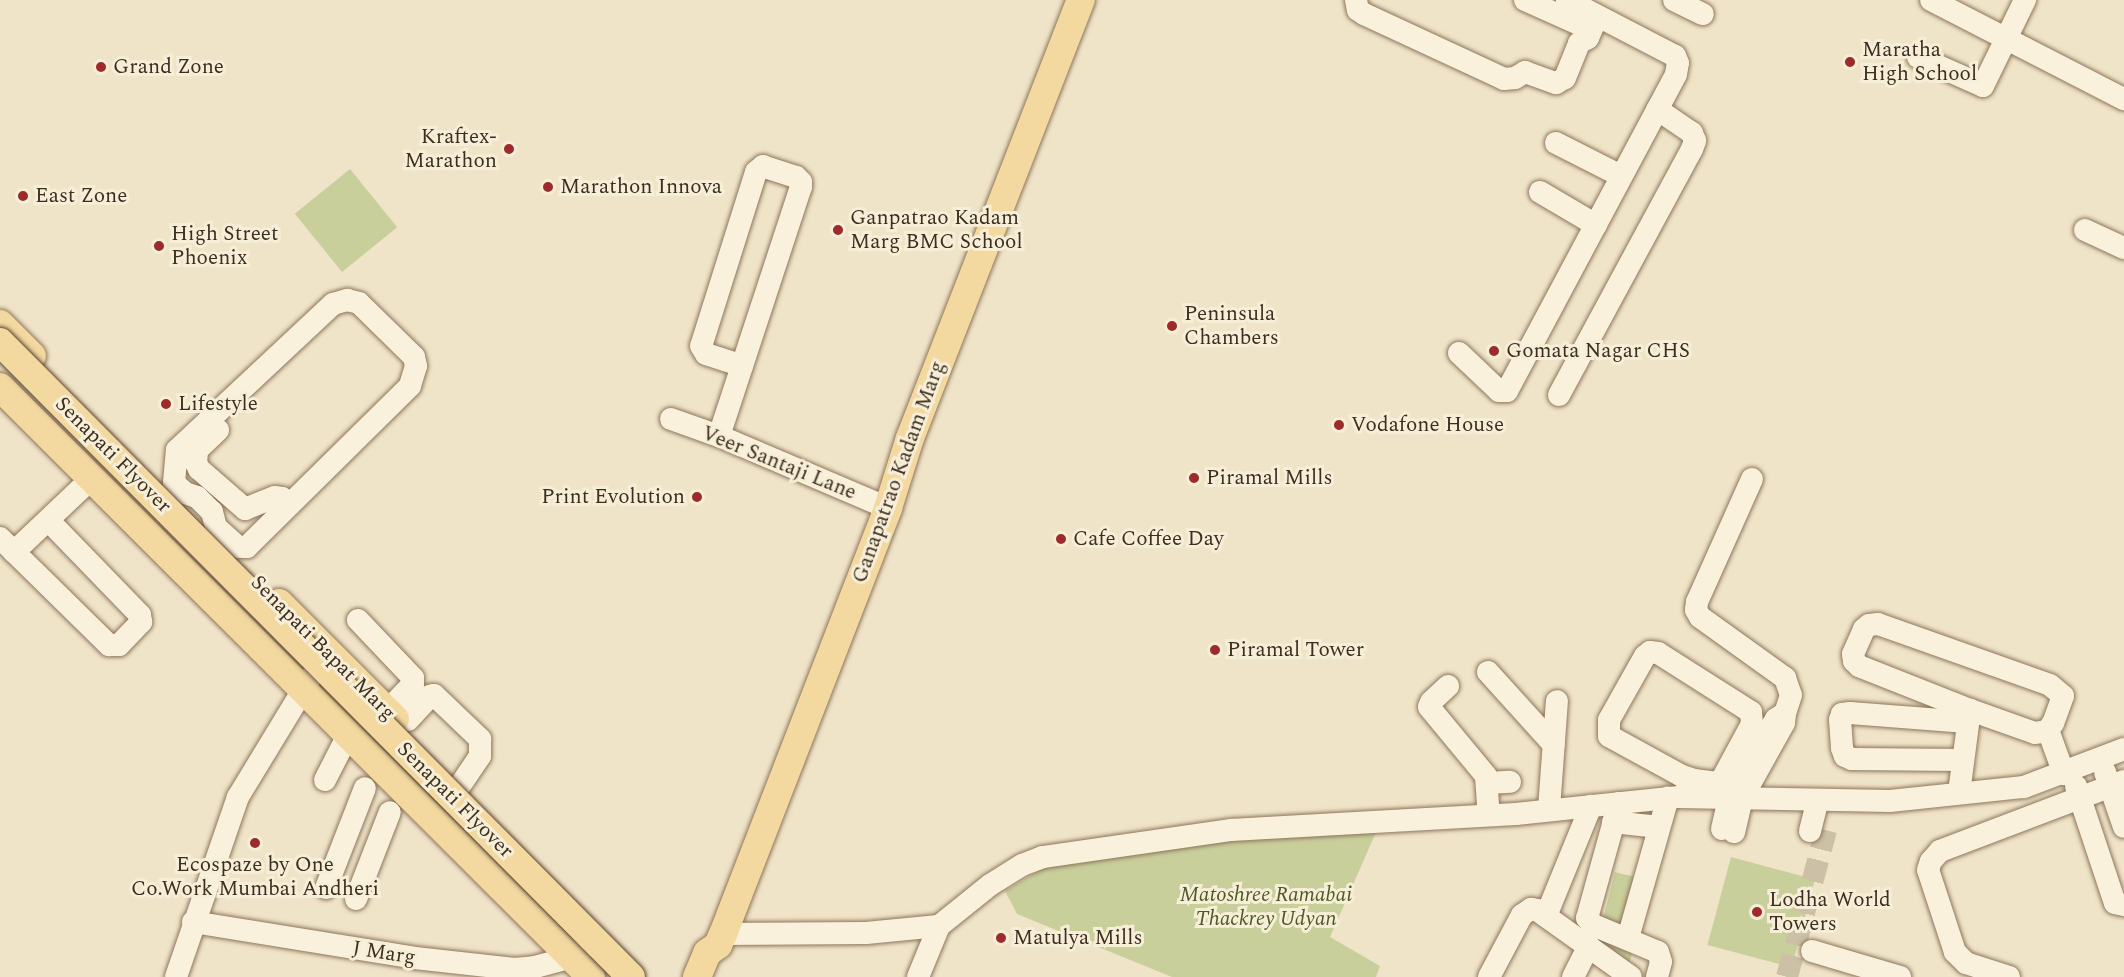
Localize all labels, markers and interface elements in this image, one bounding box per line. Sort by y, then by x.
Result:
place label: Maratha High School [1862,37,1977,87]
place label: Grand Zone [113,54,224,80]
marker: Maratha High School [1843,55,1857,69]
marker: Grand Zone [94,60,108,74]
place label: Kraftex- Marathon [405,124,497,174]
marker: Kraftex- Marathon [502,142,516,156]
place label: Marathon Innova [560,174,722,200]
marker: Marathon Innova [541,180,555,194]
place label: East Zone [35,183,127,209]
marker: East Zone [16,189,30,203]
place label: Ganpatrao Kadam Marg BMC School [850,205,1023,255]
place label: High Street Phoenix [171,221,278,271]
marker: Ganpatrao Kadam Marg BMC School [831,223,845,237]
marker: High Street Phoenix [152,239,166,253]
place label: Peninsula Chambers [1184,301,1279,351]
marker: Peninsula Chambers [1165,319,1179,333]
place label: Gomata Nagar CHS [1506,338,1690,364]
marker: Gomata Nagar CHS [1487,344,1501,358]
street label: Ganapatrao Kadam Marg [847,357,951,587]
place label: Lifestyle [178,391,258,417]
street label: Senapati Flyover [50,392,176,518]
marker: Lifestyle [159,397,173,411]
place label: Vodafone House [1351,412,1504,438]
marker: Vodafone House [1332,418,1346,432]
street label: Veer Santaji Lane [698,421,860,505]
place label: Piramal Mills [1206,465,1332,491]
marker: Piramal Mills [1187,471,1201,485]
place label: Print Evolution [541,484,685,510]
marker: Print Evolution [690,490,704,504]
place label: Cafe Coffee Day [1073,526,1224,552]
marker: Cafe Coffee Day [1054,532,1068,546]
street label: Senapati Bapat Marg [245,570,401,726]
place label: Piramal Tower [1227,637,1364,663]
marker: Piramal Tower [1208,643,1222,657]
street label: Senapati Flyover [392,737,518,863]
marker: Ecospaze by One Co.Work Mumbai Andheri [248,836,262,850]
place label: Ecospaze by One Co.Work Mumbai Andheri [131,852,379,902]
park label: Matoshree Ramabai Thackrey Udyan [1180,882,1352,932]
place label: Lodha World Towers [1769,887,1891,937]
marker: Lodha World Towers [1750,905,1764,919]
place label: Matulya Mills [1013,925,1143,951]
marker: Matulya Mills [994,931,1008,945]
street label: J Marg [351,936,417,970]

